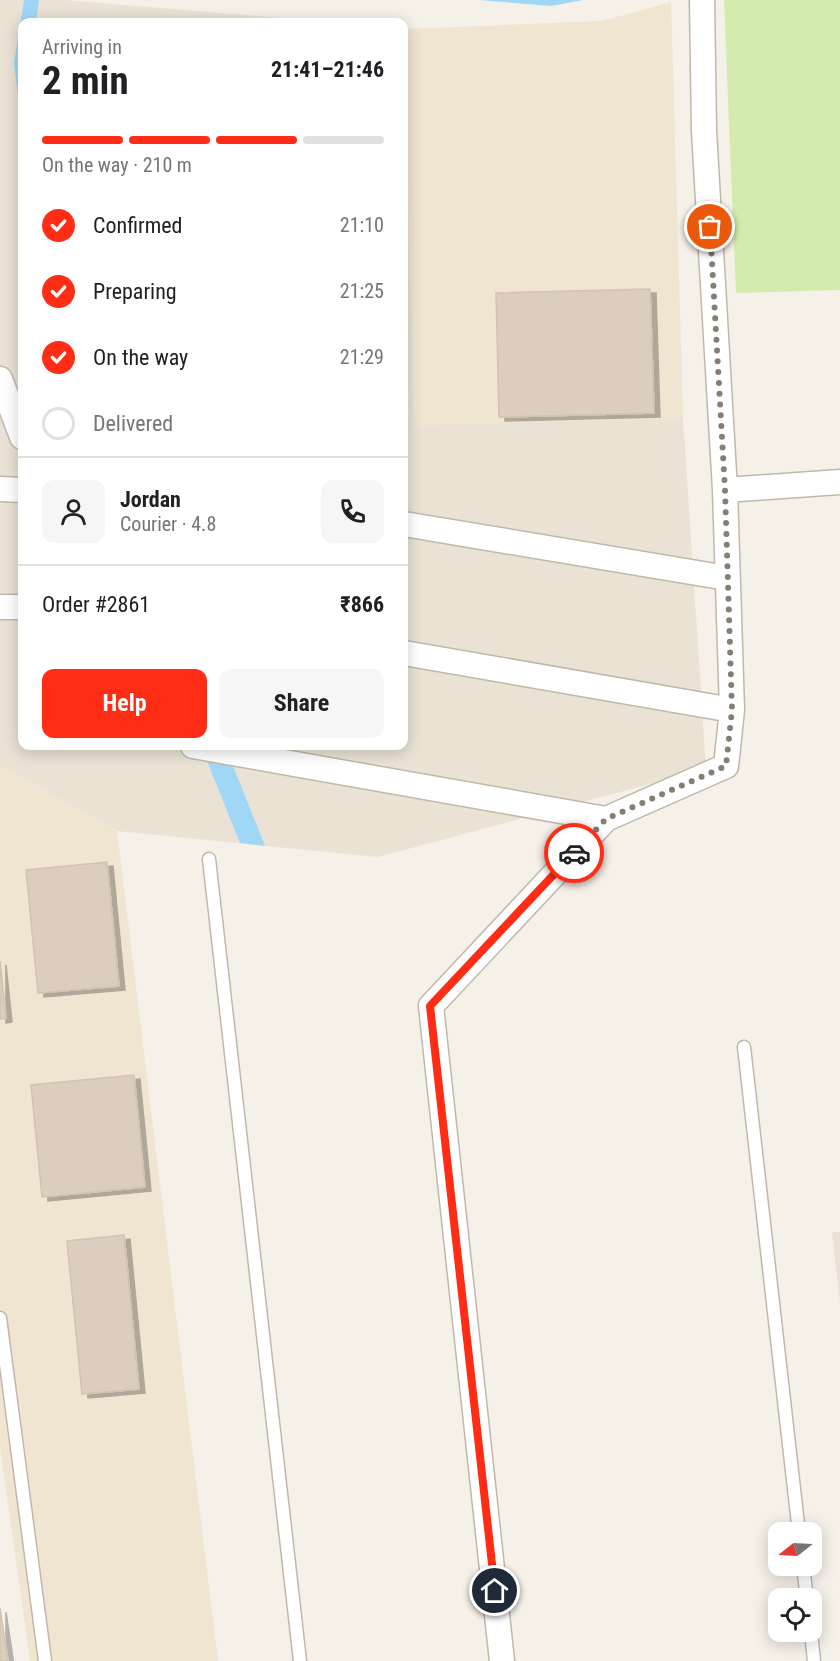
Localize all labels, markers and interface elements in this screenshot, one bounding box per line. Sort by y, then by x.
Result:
text: Arriving in [42,35,122,59]
text: 21:41–21:46 [271,57,384,82]
text: 2 min [42,58,129,104]
text: On the way · 210 m [42,153,192,177]
pin [684,201,735,252]
icon: check [42,209,75,242]
icon: bag [693,210,726,243]
text: Confirmed [93,213,182,238]
text: 21:10 [340,213,384,237]
icon: check [42,275,75,308]
text: Preparing [93,279,177,304]
text: 21:25 [340,279,384,303]
icon: check [42,341,75,374]
text: On the way [93,345,188,370]
text: 21:29 [340,345,384,369]
text: Delivered [93,411,173,436]
button: person [42,480,105,543]
button: phone [321,480,384,543]
text: Jordan [120,487,181,512]
text: Courier · 4.8 [120,512,216,536]
text: Order #2861 [42,592,150,617]
text: ₹866 [340,592,384,617]
button: Help [42,669,207,738]
button: Share [219,669,384,738]
courier [544,823,604,883]
icon: car [558,837,591,870]
north arrow [768,1522,822,1576]
map controls [768,1522,822,1642]
pin [469,1565,520,1616]
icon: home [478,1574,511,1607]
button: locate [768,1588,822,1642]

